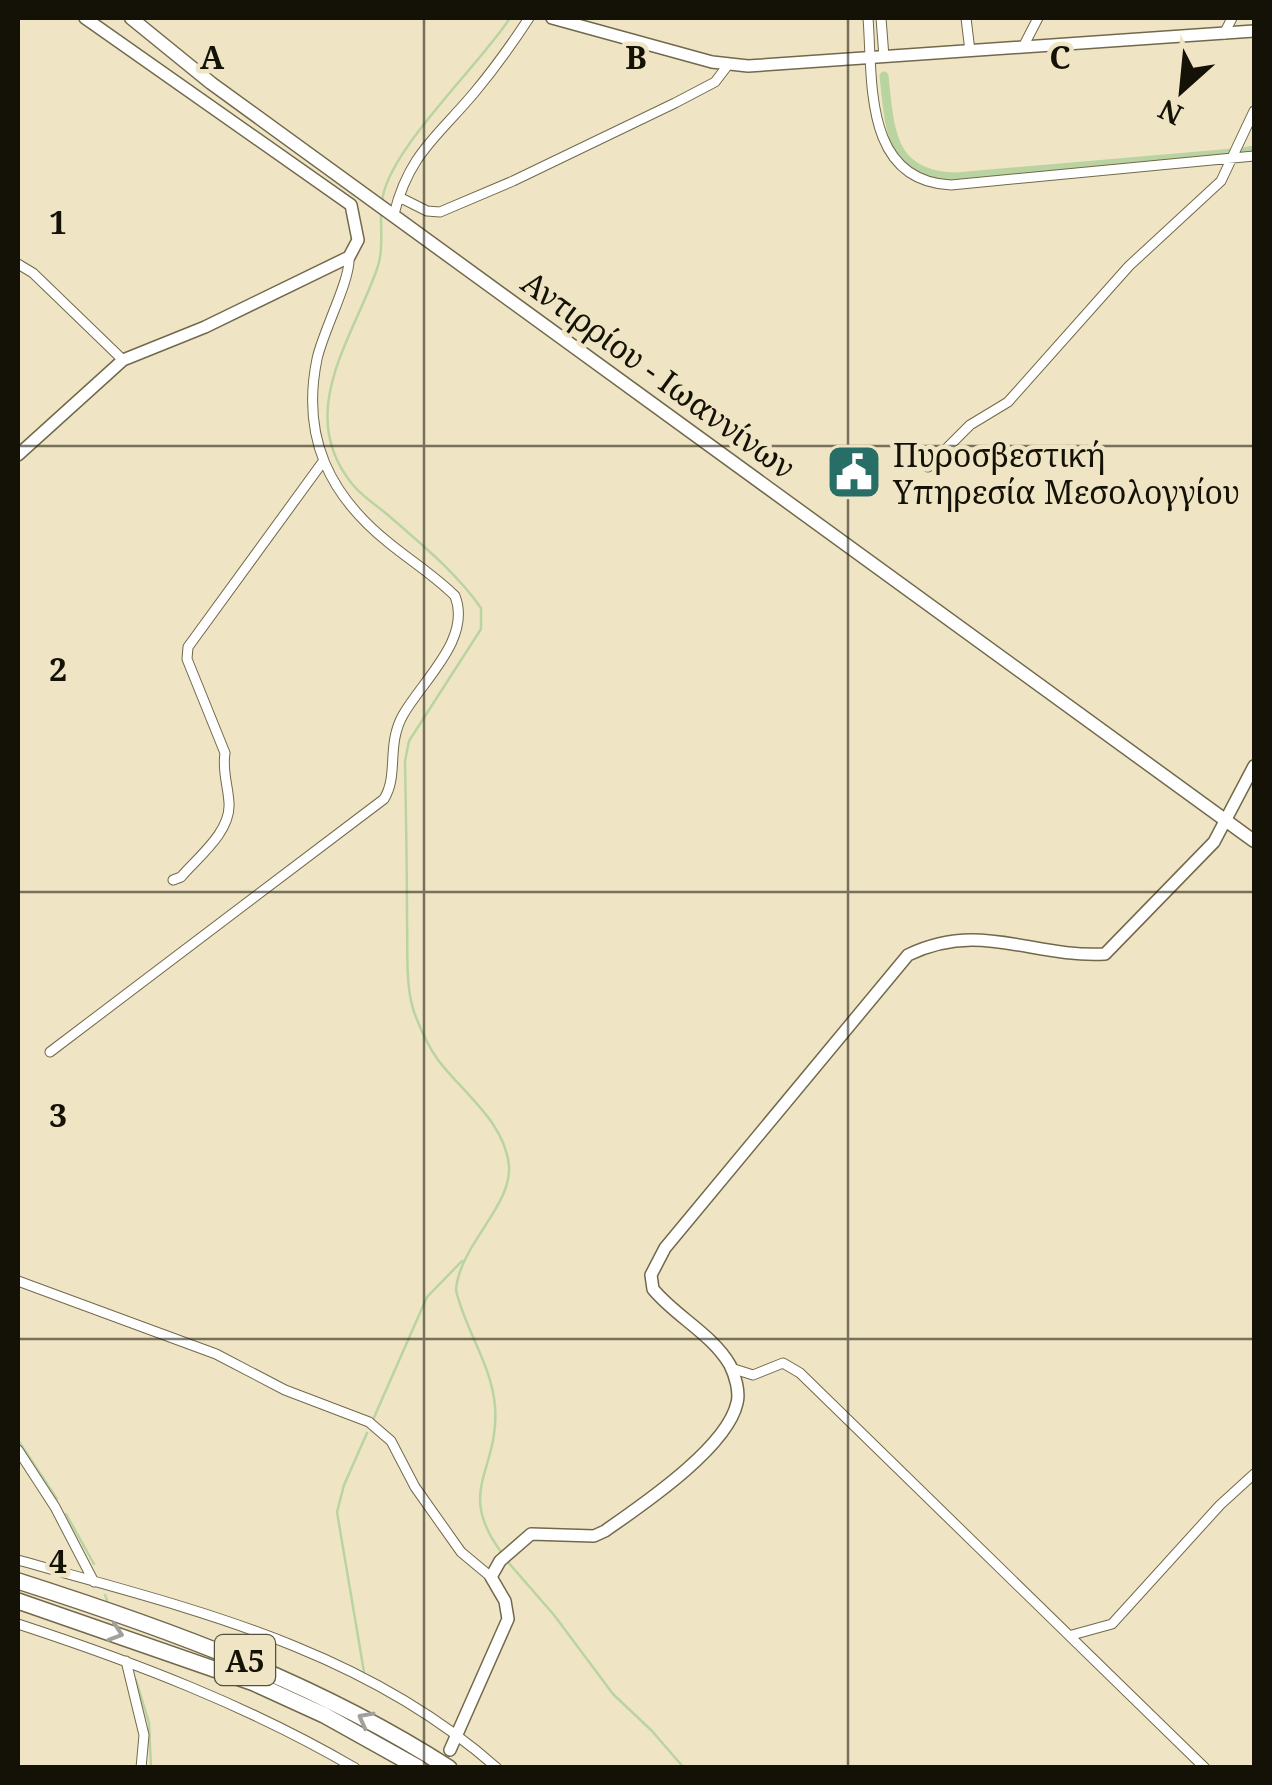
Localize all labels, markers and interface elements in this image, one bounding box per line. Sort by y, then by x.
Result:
text: A [200,35,225,78]
text: B [625,35,647,78]
text: C [1049,35,1071,78]
north arrow [1132,40,1232,140]
text: N [1152,91,1189,135]
text: 1 [49,200,67,243]
street label: Αντιρρίου - Ιωαννίνων [514,260,804,488]
place label: Πυροσβεστική Υπηρεσία Μεσολογγίου [892,433,1240,513]
public building icon: Πυροσβεστική Υπηρεσία Μεσολογγίου [824,442,884,502]
text: 2 [49,647,67,690]
text: 3 [49,1093,67,1136]
text: 4 [49,1539,67,1582]
one-way arrow [106,1621,123,1641]
road number: Α5 [215,1635,275,1685]
one-way arrow [358,1712,376,1731]

